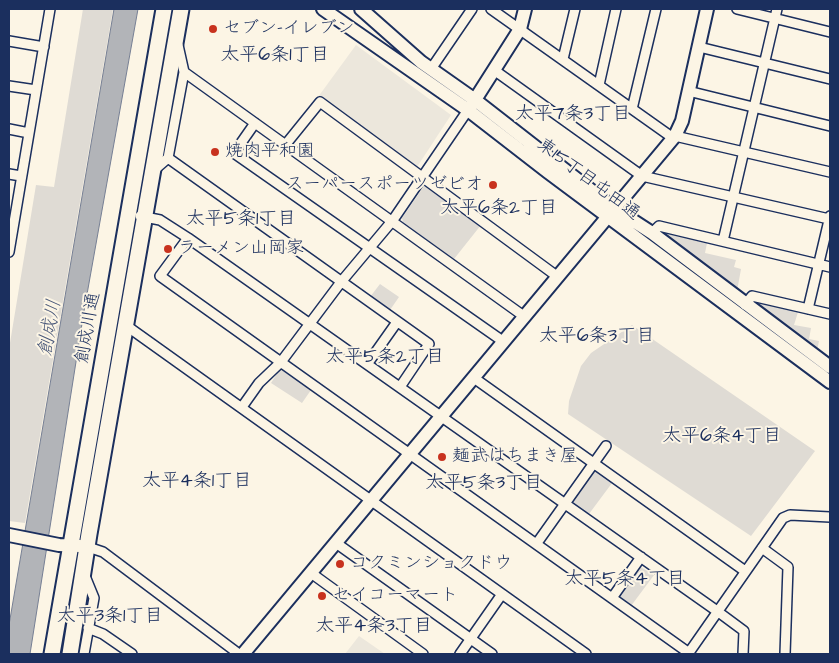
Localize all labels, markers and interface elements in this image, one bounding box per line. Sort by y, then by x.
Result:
place label: セブン-イレブン [223,18,355,40]
marker: セブン-イレブン [207,23,219,35]
district label: 太平6条1丁目 [220,45,330,67]
district label: 太平7条3丁目 [515,104,631,126]
street label: 東15丁目屯田通 [532,134,644,226]
place label: 焼肉平和園 [225,141,315,163]
marker: 焼肉平和園 [209,146,221,158]
place label: スーパースポーツゼビオ [286,174,483,196]
marker: スーパースポーツゼビオ [487,179,499,191]
district label: 太平6条2丁目 [440,198,558,220]
district label: 太平5条1丁目 [186,209,296,231]
place label: ラーメン山岡家 [178,238,304,260]
marker: ラーメン山岡家 [162,243,174,255]
street label: 創成川通 [72,291,106,365]
water label: 創成川 [35,298,67,358]
district label: 太平6条3丁目 [539,326,655,348]
district label: 太平5条2丁目 [325,347,445,369]
district label: 太平6条4丁目 [662,426,782,448]
place label: 麺武はちまき屋 [452,446,578,468]
marker: 麺武はちまき屋 [436,451,448,463]
district label: 太平4条1丁目 [142,471,252,493]
district label: 太平5条3丁目 [425,473,543,495]
place label: コクミンショクドウ [350,553,512,575]
marker: コクミンショクドウ [334,558,346,570]
district label: 太平5条4丁目 [564,569,686,591]
place label: セイコーマート [332,585,458,607]
marker: セイコーマート [316,590,328,602]
district label: 太平3条1丁目 [56,606,164,628]
district label: 太平4条3丁目 [315,616,433,638]

